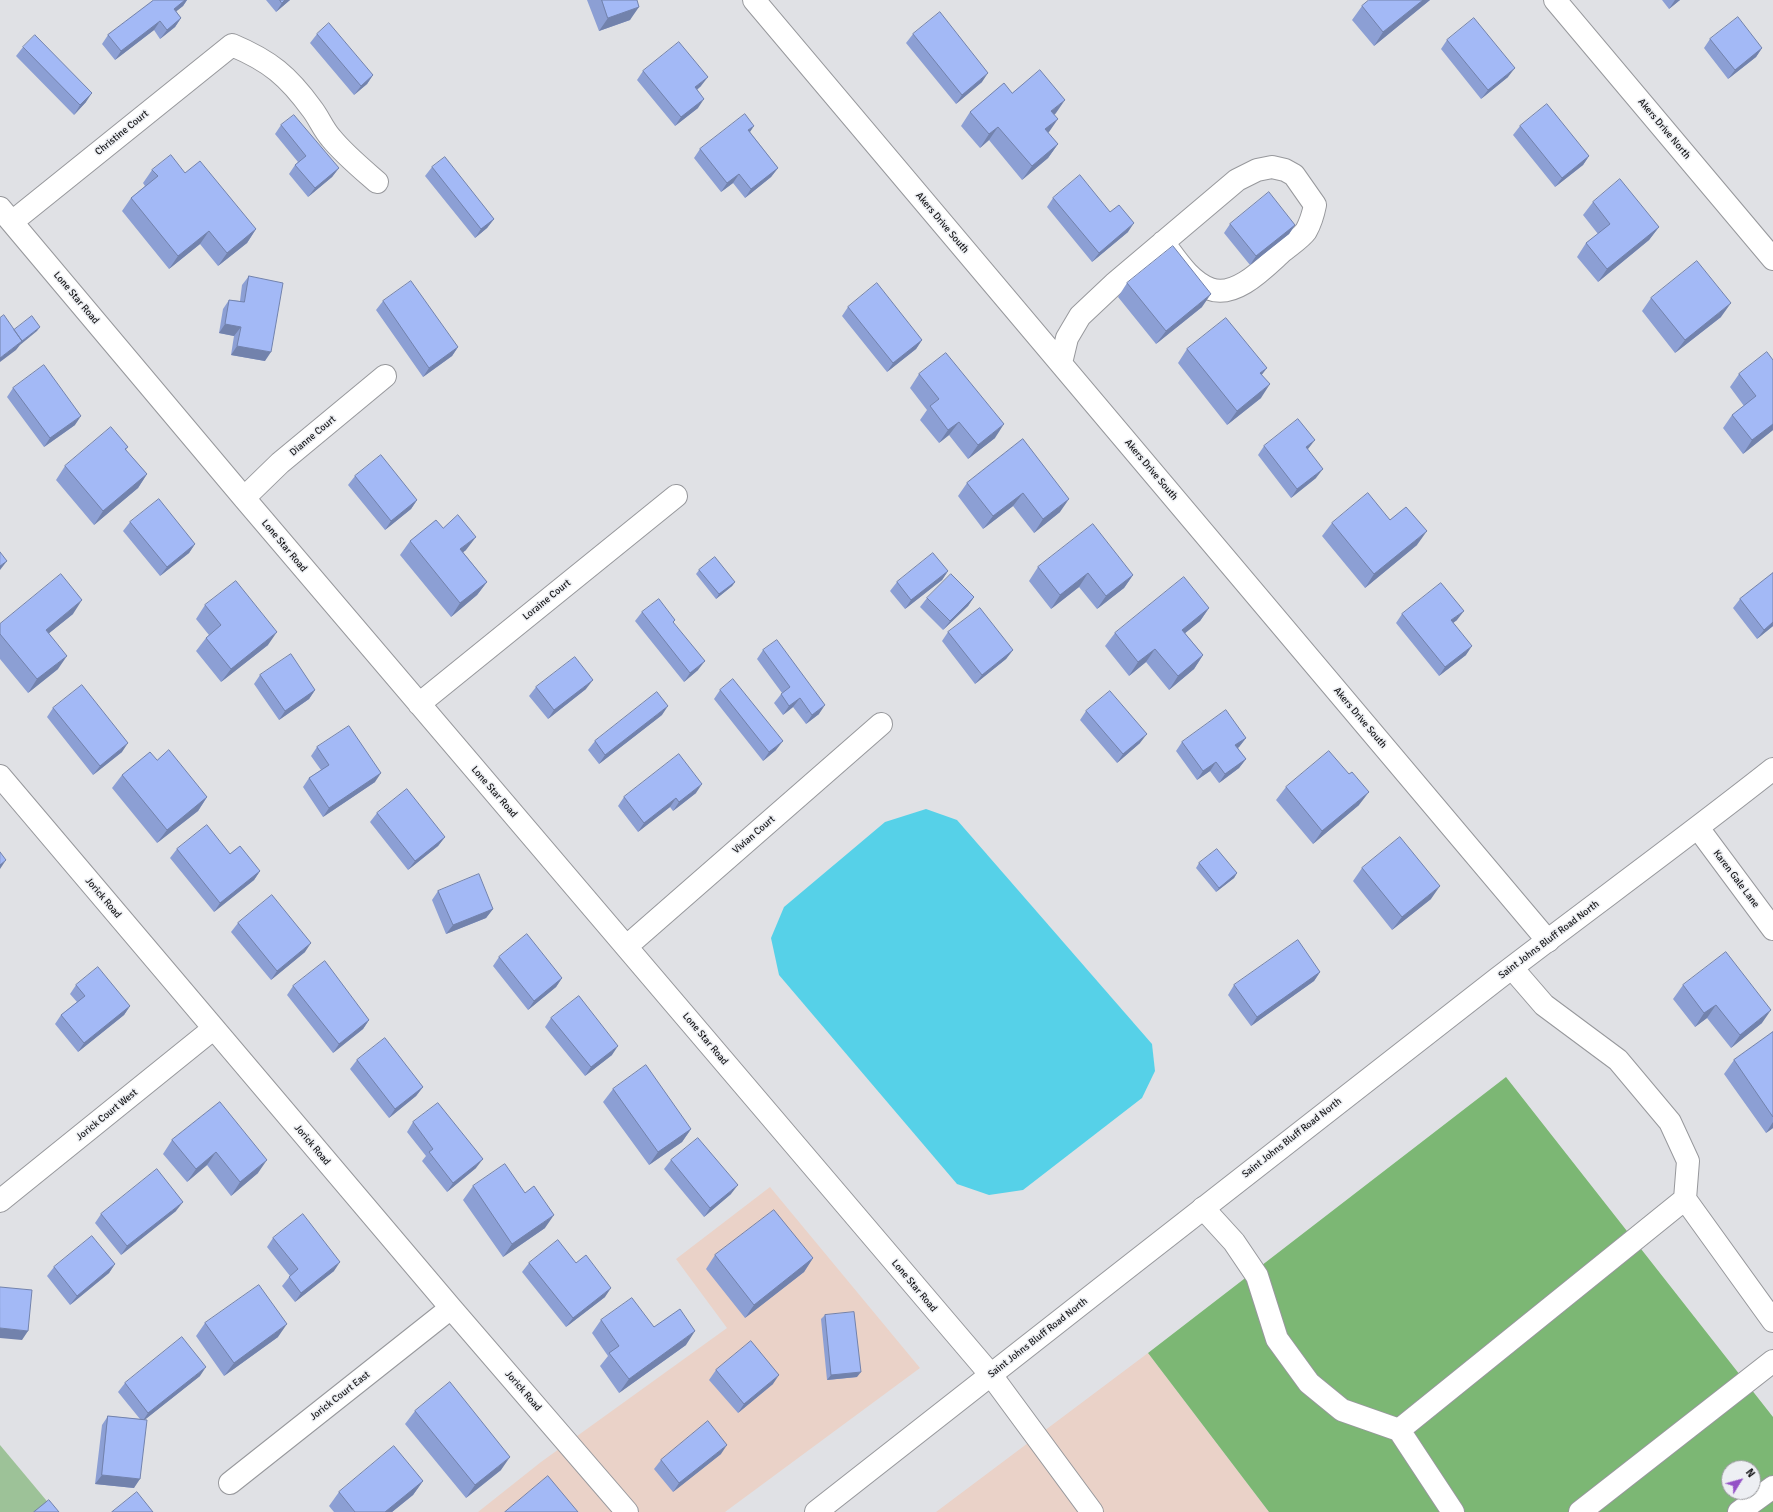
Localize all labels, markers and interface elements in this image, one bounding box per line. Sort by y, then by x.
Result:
street label: Akers Drive North [1635,96,1693,162]
street label: Christine Court [93,108,151,158]
street label: Akers Drive South [913,190,971,256]
street label: Lone Star Road [51,270,101,326]
street label: Dianne Court [288,413,338,459]
street label: Akers Drive South [1122,437,1180,503]
street label: Lone Star Road [259,518,309,574]
street label: Loraine Court [521,577,573,623]
street label: Akers Drive South [1331,685,1389,751]
street label: Lone Star Road [468,764,520,820]
street label: Vivian Court [730,813,778,857]
street label: Karen Gale Lane [1710,848,1762,910]
street label: Jorick Road [82,875,124,921]
street label: Saint Johns Bluff Road North [1496,898,1602,982]
street label: Lone Star Road [680,1011,730,1067]
street label: Jorick Court West [74,1087,140,1143]
street label: Saint Johns Bluff Road North [1240,1095,1344,1181]
street label: Jorick Road [291,1122,333,1168]
street label: Lone Star Road [889,1258,939,1314]
street label: Saint Johns Bluff Road North [986,1295,1090,1381]
street label: Jorick Road [502,1368,544,1414]
street label: Jorick Court East [308,1369,372,1423]
north arrow [1721,1460,1761,1500]
text: N [1743,1466,1758,1480]

